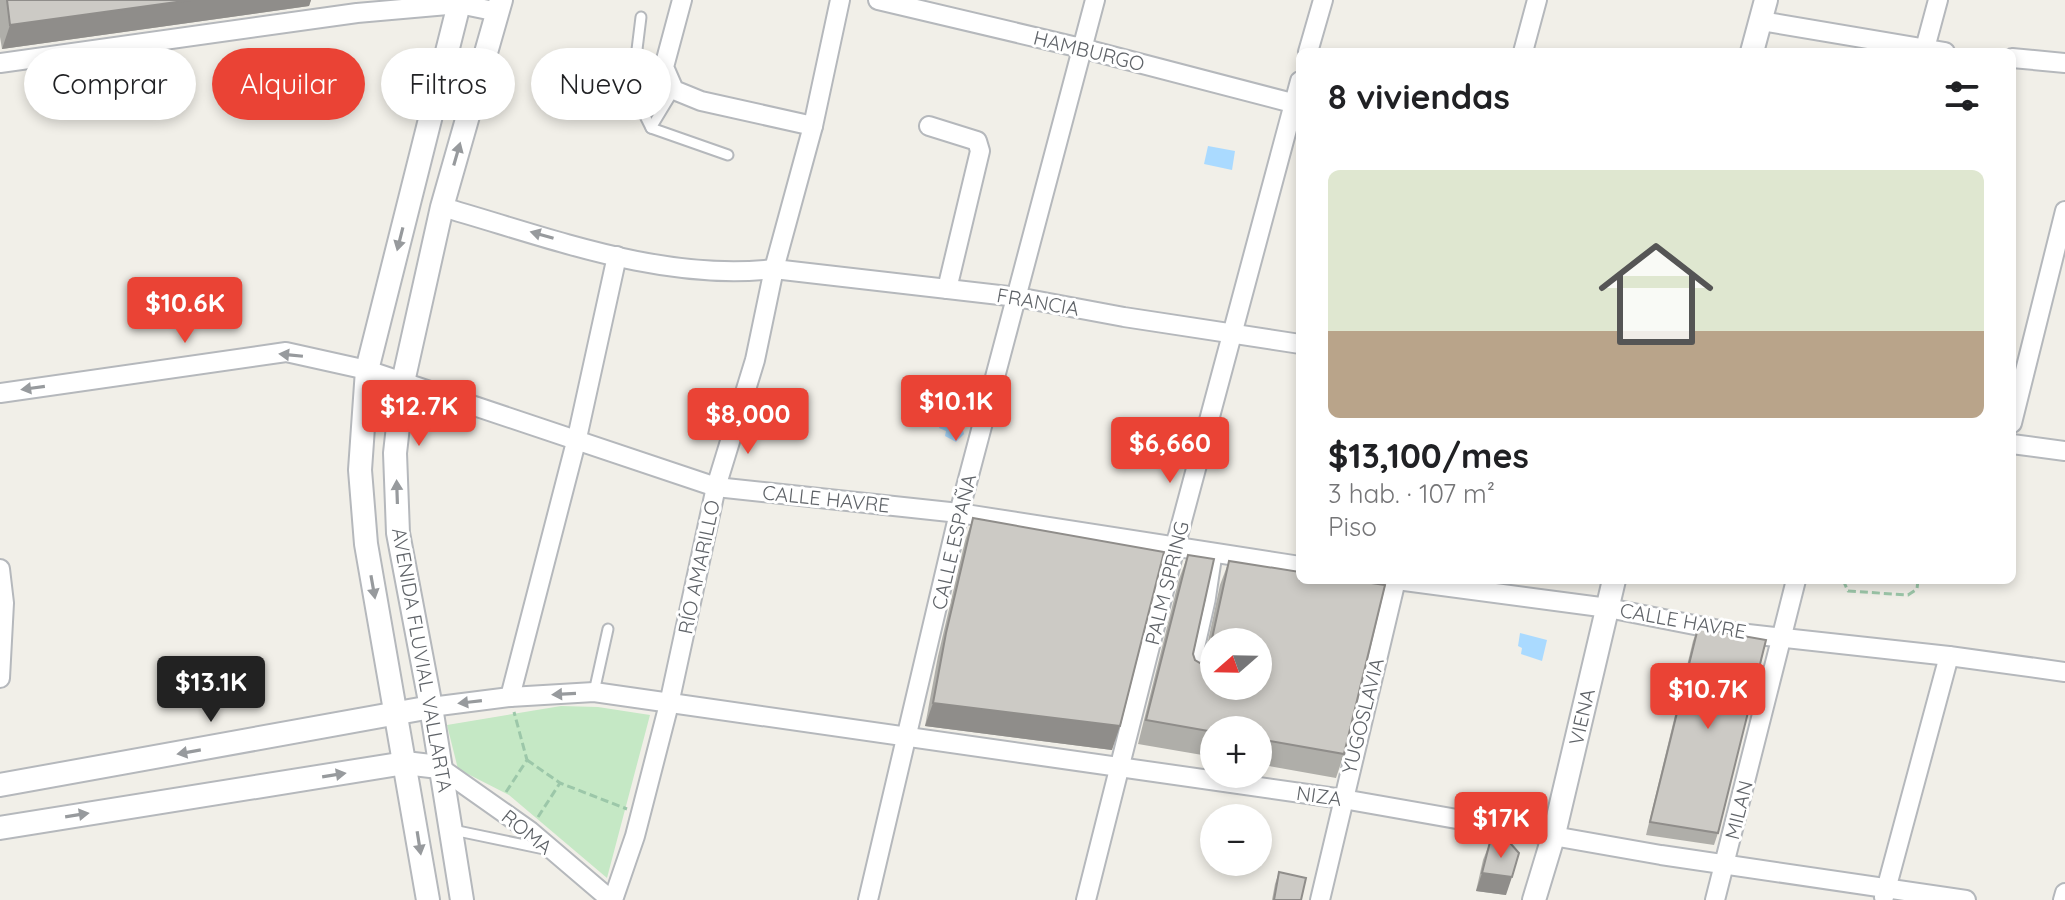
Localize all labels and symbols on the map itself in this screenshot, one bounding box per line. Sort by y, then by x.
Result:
street label: HAMBURGO [1031,25,1147,76]
one-way arrow [451,142,464,166]
one-way arrow [394,226,406,251]
one-way arrow [530,228,554,241]
pin: $10.6K [120,277,250,345]
street label: FRANCIA [995,282,1081,321]
one-way arrow [278,348,303,361]
pin: $10.1K [891,375,1021,443]
pin: $12.7K [354,380,484,448]
one-way arrow [21,382,46,395]
pin: $8,000 [683,388,813,456]
pin: $6,660 [1105,417,1235,485]
street label: CALLE ESPAÑA [926,472,981,612]
one-way arrow [390,479,403,504]
street label: CALLE HAVRE [761,479,891,518]
street label: RÍO AMARILLO [672,498,725,636]
street label: PALM SPRING [1139,518,1194,647]
street label: AVENIDA FLUVIAL VALLARTA [387,526,458,794]
one-way arrow [368,575,380,600]
street label: CALLE HAVRE [1618,597,1748,644]
north arrow [1200,628,1272,700]
street label: YUGOSLAVIA [1336,655,1389,776]
pin: $13.1K [146,656,276,724]
pin: $10.7K [1643,663,1773,731]
street label: VIENA [1563,686,1600,748]
one-way arrow [551,687,576,700]
one-way arrow [458,695,483,708]
one-way arrow [176,746,201,758]
one-way arrow [322,768,347,781]
street label: MILAN [1719,778,1758,842]
street label: NIZA [1295,780,1343,811]
pin: $17K [1454,792,1548,860]
street label: ROMA [497,804,558,860]
one-way arrow [65,809,90,821]
one-way arrow [413,831,426,856]

